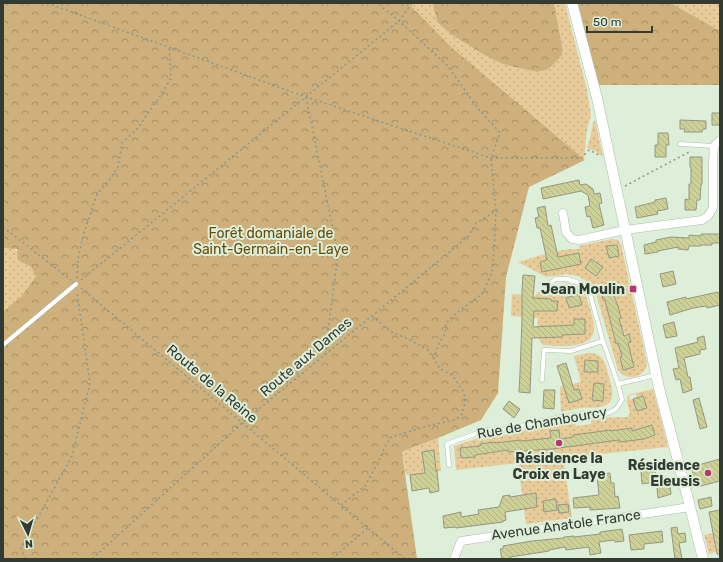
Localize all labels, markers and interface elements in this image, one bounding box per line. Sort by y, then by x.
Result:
scale bar [587,8,652,34]
text: 50 m [593,15,621,29]
park label: Forêt domaniale de Saint-Germain-en-Laye [193,225,349,258]
place label: Jean Moulin [541,281,625,298]
marker: Jean Moulin [628,284,638,294]
street label: Route aux Dames [257,314,355,400]
street label: Route de la Reine [163,341,261,427]
street label: Rue de Chambourcy [476,403,609,443]
marker: Résidence la Croix en Laye [554,438,564,448]
place label: Résidence la Croix en Laye [513,450,605,483]
place label: Résidence Eleusis [628,457,700,490]
marker: Résidence Eleusis [703,468,713,478]
street label: Avenue Anatole France [490,506,642,544]
north arrow [8,514,48,554]
text: N [24,537,33,550]

